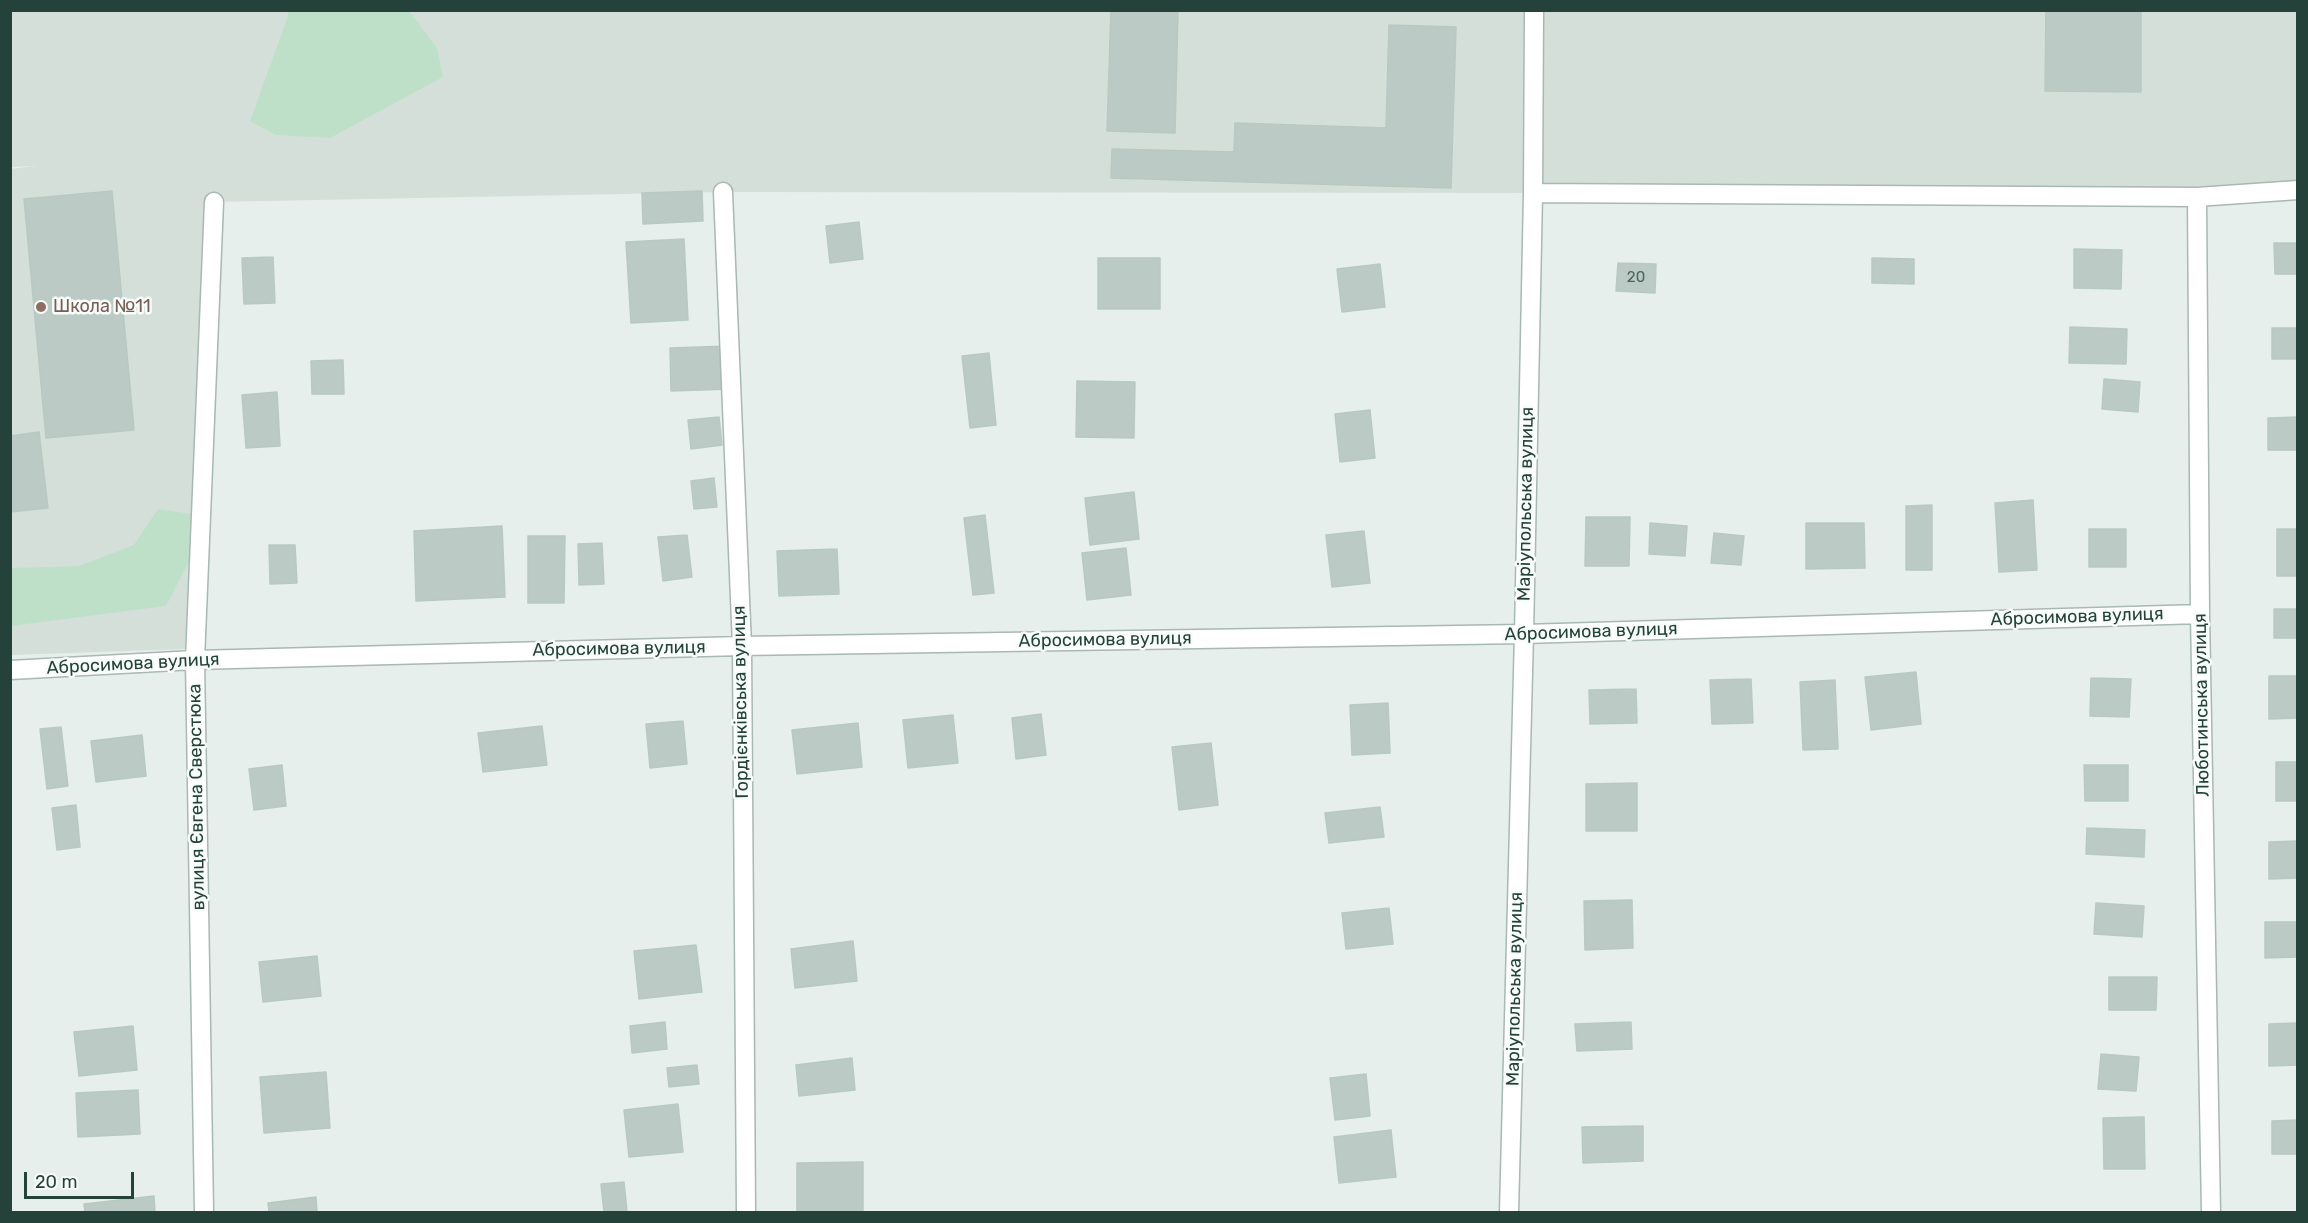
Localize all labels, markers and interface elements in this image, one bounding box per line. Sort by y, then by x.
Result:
house number: 20 [1627,269,1645,287]
place label: Школа №11 [53,296,151,318]
marker: Школа №11 [34,300,48,314]
street label: Маріупольська вулиця [1514,407,1538,601]
street label: Абросимова вулиця [1990,603,2164,631]
street label: Гордієнківська вулиця [729,605,753,799]
street label: Люботинська вулиця [2190,613,2214,797]
street label: Абросимова вулиця [1504,618,1678,646]
street label: Абросимова вулиця [1018,628,1192,652]
street label: Абросимова вулиця [532,637,706,661]
street label: Абросимова вулиця [46,649,220,679]
street label: вулиця Євгена Сверстюка [184,683,210,911]
street label: Маріупольська вулиця [1503,892,1527,1086]
scale bar [27,1160,136,1198]
text: 20 m [35,1171,77,1193]

